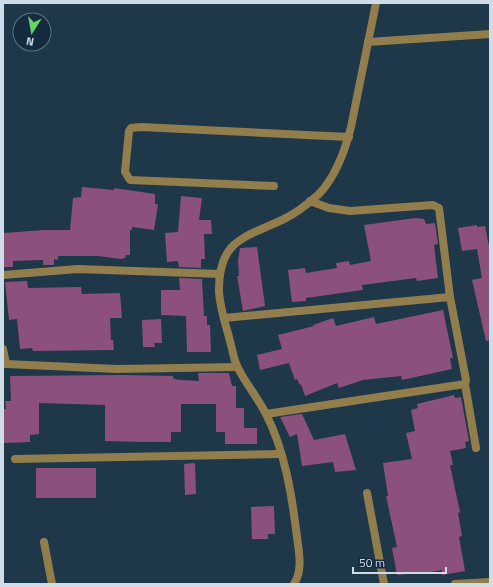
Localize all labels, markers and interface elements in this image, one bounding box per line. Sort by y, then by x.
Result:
north arrow [12,12,52,52]
text: N [25,33,35,50]
scale bar [353,549,446,575]
text: 50 m [359,553,385,572]

